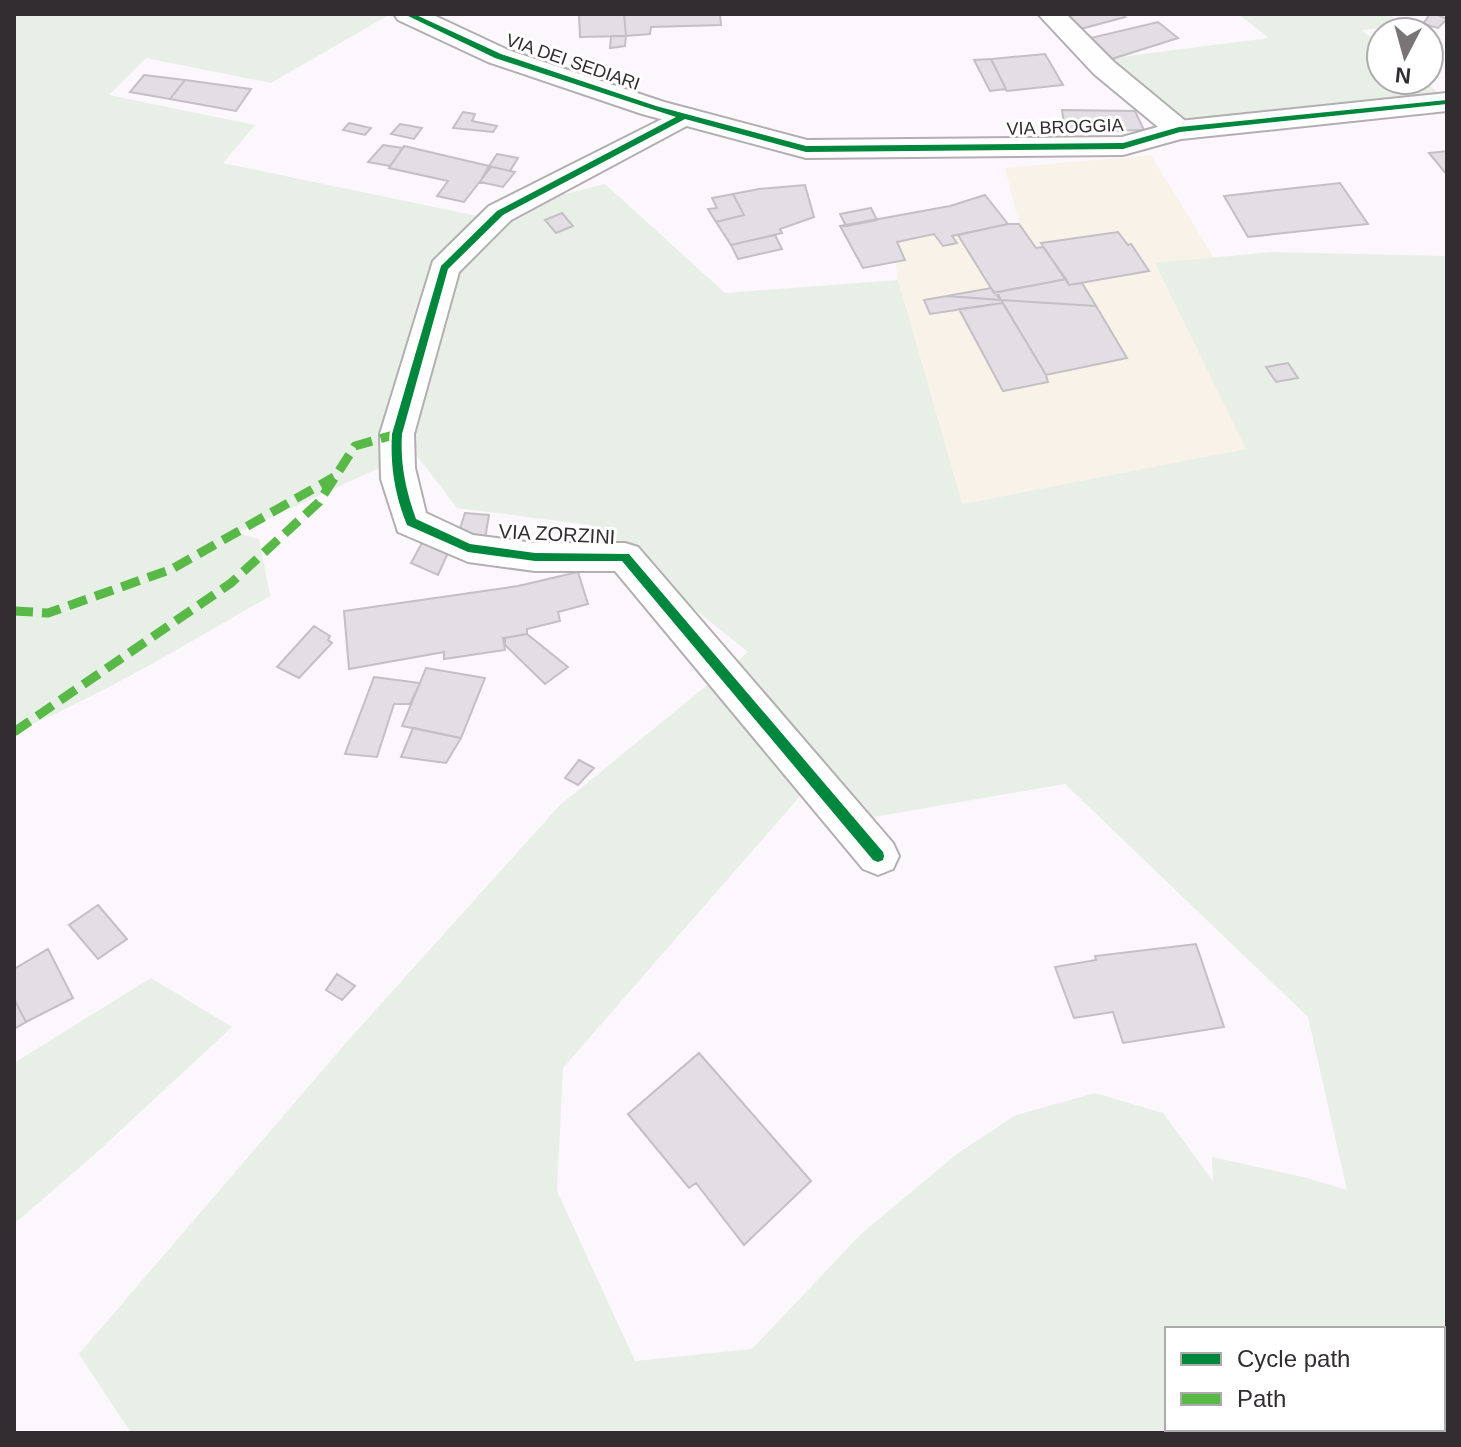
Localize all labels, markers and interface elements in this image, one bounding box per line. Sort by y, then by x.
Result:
north arrow [1365,16,1445,96]
street label: VIA DEI SEDIARI [504,30,642,94]
text: N [1394,62,1412,89]
street label: VIA BROGGIA [1006,115,1124,139]
street label: VIA ZORZINI [498,520,616,548]
legend [1165,1327,1445,1431]
text: Cycle path [1237,1345,1350,1372]
text: Path [1237,1385,1286,1412]

